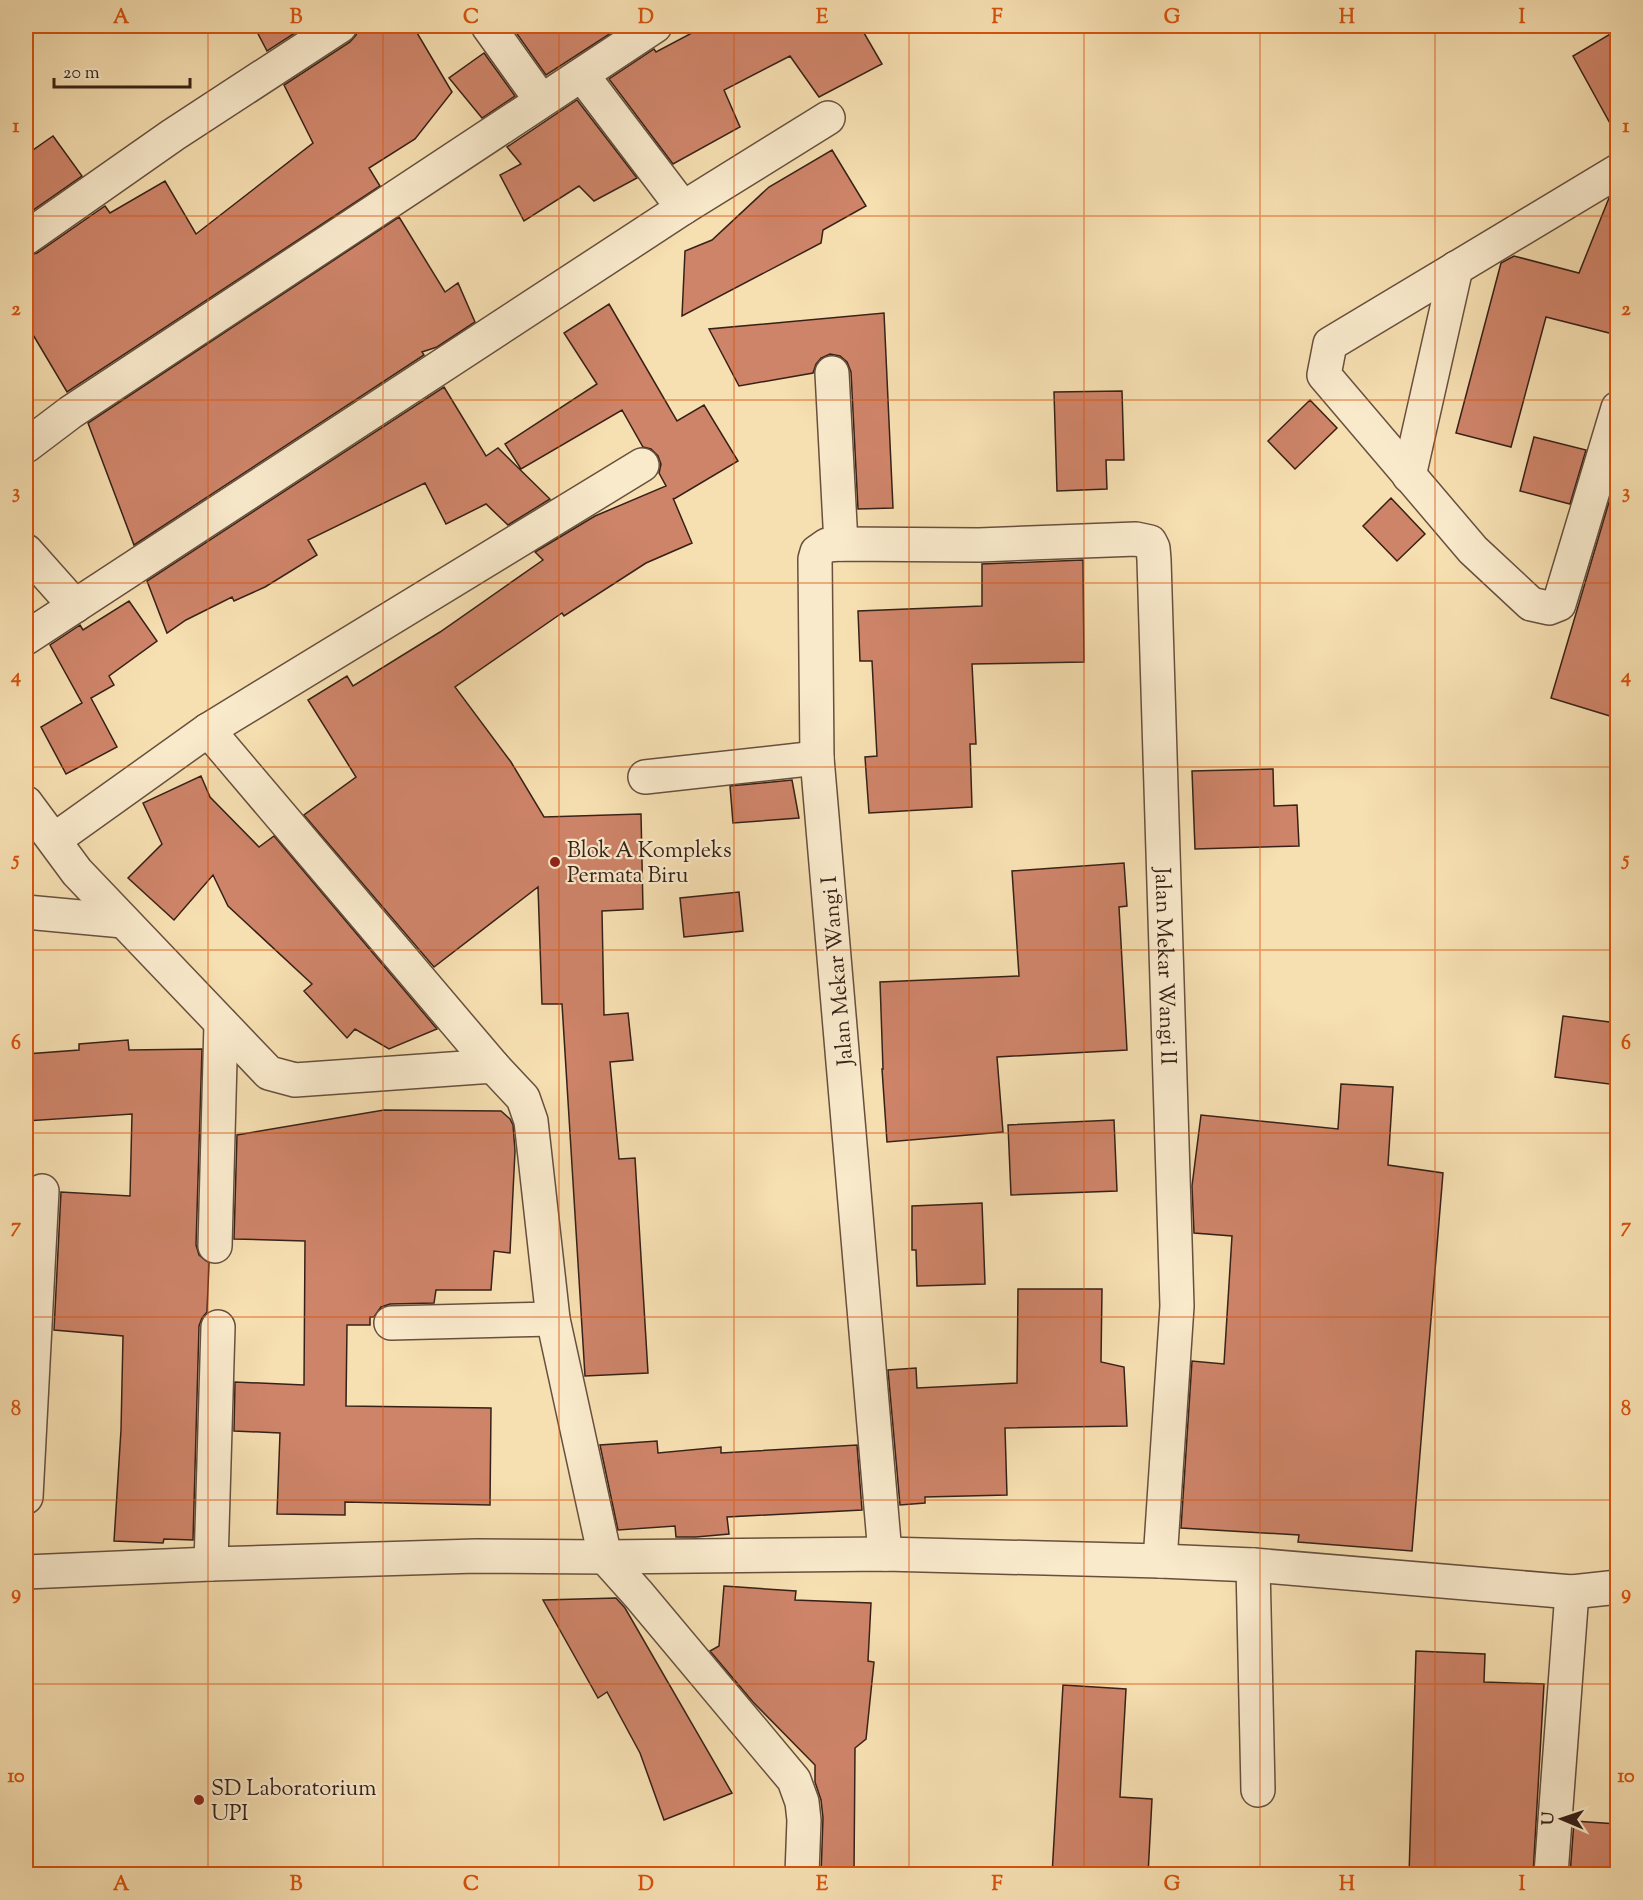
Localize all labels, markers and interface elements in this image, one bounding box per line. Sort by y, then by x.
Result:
text: A [113,4,130,33]
text: B [290,4,303,33]
text: C [463,4,479,33]
text: D [638,4,654,33]
text: E [816,4,829,33]
text: F [991,4,1003,33]
text: G [1164,4,1181,33]
text: H [1339,4,1355,33]
text: I [1519,4,1526,33]
scale bar [54,51,190,89]
text: 20 m [63,61,100,87]
text: 1 [13,113,20,142]
text: 1 [1623,113,1630,142]
text: 2 [11,296,21,325]
text: 2 [1621,296,1631,325]
text: 3 [12,479,20,508]
text: 3 [1622,479,1630,508]
text: 4 [10,663,21,692]
text: 4 [1620,663,1631,692]
place label: Blok A Kompleks Permata Biru [567,836,732,893]
text: 5 [11,846,20,875]
text: 5 [1621,846,1630,875]
marker: Blok A Kompleks Permata Biru [548,855,562,869]
street label: Jalan Mekar Wangi II [1144,866,1183,1066]
street label: Jalan Mekar Wangi I [815,875,863,1068]
text: 6 [11,1030,21,1059]
text: 6 [1621,1030,1631,1059]
text: 7 [11,1213,22,1242]
text: 7 [1621,1213,1632,1242]
text: 8 [11,1396,21,1425]
text: 8 [1621,1396,1631,1425]
text: 9 [11,1580,21,1609]
text: 9 [1621,1580,1631,1609]
text: 10 [7,1763,25,1792]
text: 10 [1617,1763,1635,1792]
place label: SD Laboratorium UPI [211,1774,376,1831]
north arrow [1532,1789,1592,1849]
marker: SD Laboratorium UPI [192,1793,206,1807]
text: U [1538,1811,1561,1825]
text: A [113,1871,130,1900]
text: B [290,1871,303,1900]
text: C [463,1871,479,1900]
text: D [638,1871,654,1900]
text: E [816,1871,829,1900]
text: F [991,1871,1003,1900]
text: G [1164,1871,1181,1900]
text: H [1339,1871,1355,1900]
text: I [1519,1871,1526,1900]

